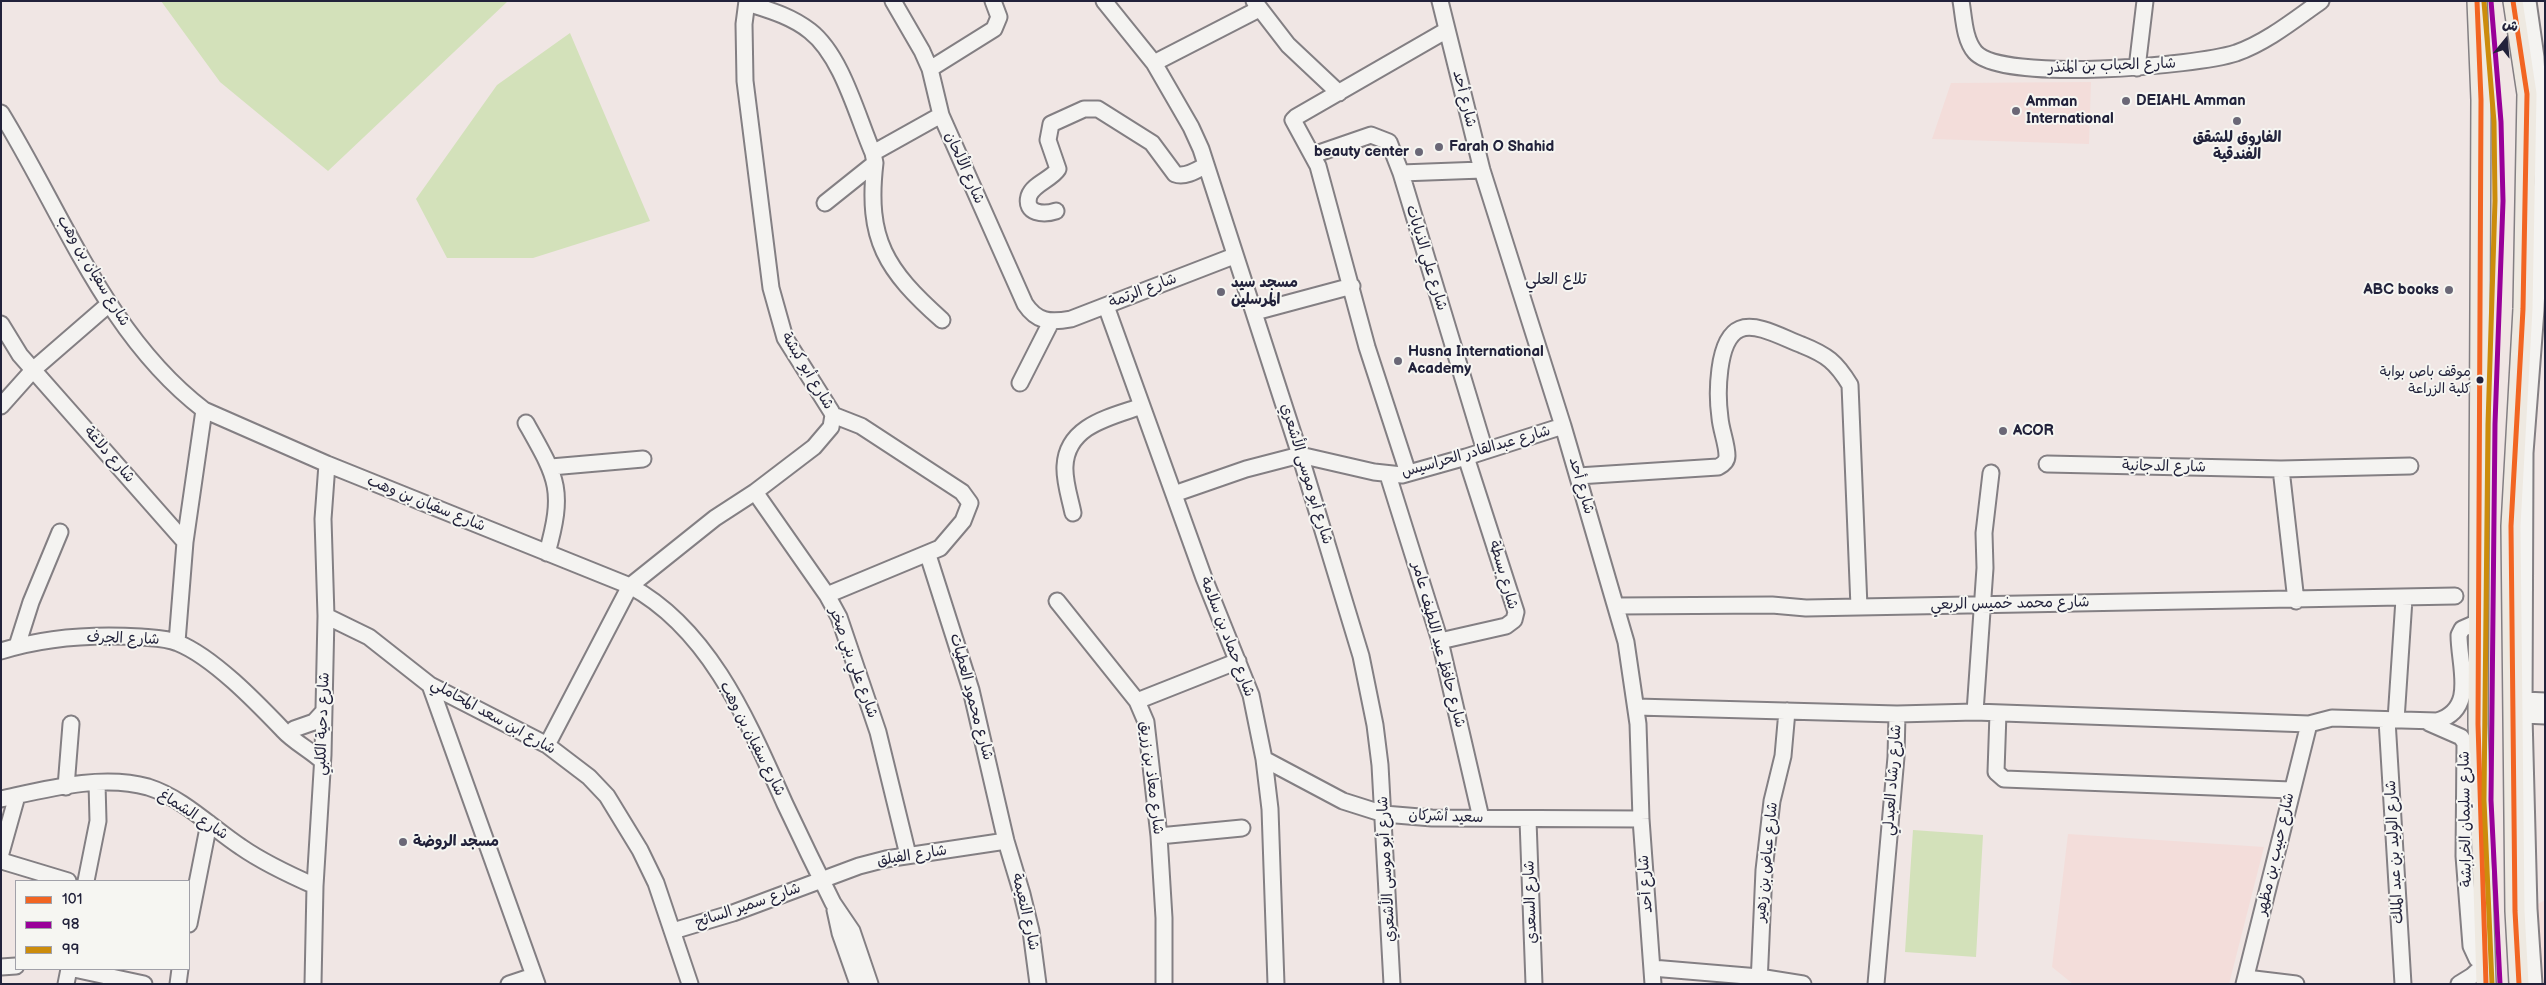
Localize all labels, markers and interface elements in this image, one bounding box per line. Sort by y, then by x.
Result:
north arrow [2481,15,2531,65]
text: ش [2501,15,2520,36]
street label: شارع الحباب بن المنذر [2048,55,2176,77]
street label: شارع أحد [1448,69,1480,129]
place label: DEIAHL Amman [2136,92,2246,110]
place label: Amman International [2026,93,2114,128]
marker: DEIAHL Amman [2120,95,2132,107]
marker: Amman International [2010,105,2022,117]
marker: الفاروق للشقق الفندقية [2231,115,2243,127]
street label: شارع الألحان [940,129,988,207]
place label: الفاروق للشقق الفندقية [2193,129,2281,164]
place label: Farah O Shahid [1449,138,1554,156]
marker: Farah O Shahid [1433,141,1445,153]
place label: beauty center [1314,143,1409,161]
marker: beauty center [1413,146,1425,158]
street label: شارع علي الذيابات [1401,203,1451,313]
street label: شارع سفيان بن وهب [53,212,133,330]
street label: شارع الرتمة [1107,270,1179,312]
district label: تلاع العلي [1525,270,1587,290]
place label: مسجد سيد المرسلين [1231,274,1298,309]
place label: ABC books [2363,281,2439,299]
marker: ABC books [2443,284,2455,296]
marker: مسجد سيد المرسلين [1215,286,1227,298]
street label: شارع أبو كبشة [777,329,837,413]
place label: Husna International Academy [1408,343,1544,378]
marker: Husna International Academy [1392,355,1404,367]
place label: موقف باص بوابة كلية الزراعة [2380,364,2471,397]
marker: موقف باص بوابة كلية الزراعة [2475,375,2485,385]
street label: شارع أبو موسى الأشعري [1276,401,1336,547]
street label: شارع عبدالقادر الحراسيس [1399,422,1553,482]
place label: ACOR [2013,422,2054,440]
street label: شارع دلاغة [80,423,138,487]
marker: ACOR [1997,425,2009,437]
street label: شارع أحد [1564,456,1598,516]
street label: شارع الدجانية [2122,457,2206,477]
street label: شارع سفيان بن وهب [364,472,488,536]
street label: شارع بسطة [1485,538,1521,612]
street label: شارع حافظ عبد اللطيف عامر [1407,560,1469,730]
street label: شارع حماد بن سلامة [1196,575,1258,699]
street label: شارع محمد خميس الربعي [1930,594,2090,614]
street label: شارع علي بني صخر [825,605,881,721]
street label: شارع الجرف [86,629,160,649]
street label: شارع محمود العطيات [945,632,997,762]
street label: شارع دحية الكلبي [312,672,334,776]
street label: شارع ابن سعد المحاملي [427,675,559,759]
street label: شارع سفيان بن وهب [715,679,789,799]
street label: شارع معاذ بن زريق [1135,720,1167,836]
street label: شارع رشاد العبدلي [1880,724,1906,836]
street label: شارع سليمان الخرابشة [2456,751,2476,887]
street label: شارع الوليد بن عبد الملك [2382,780,2408,924]
street label: شارع الشماغ [155,786,231,844]
street label: شارع حبيب بن مظهر [2253,791,2299,917]
street label: شارع أبو موسى الأشعري [1374,796,1400,942]
street label: شارع عياض بن زهير [1752,801,1782,923]
street label: سعيد أشركان [1408,807,1484,827]
place label: مسجد الروضة [413,833,499,851]
marker: مسجد الروضة [397,836,409,848]
street label: شارع الفيلق [876,842,948,870]
street label: شارع أحد [1635,854,1657,914]
street label: شارع السعدي [1521,860,1541,944]
street label: شارع النعيمة [1007,872,1043,952]
legend [15,880,190,970]
street label: شارع سمير السائح [693,880,803,932]
text: 101 [62,890,82,909]
text: 98 [62,915,79,934]
text: 99 [62,940,79,959]

